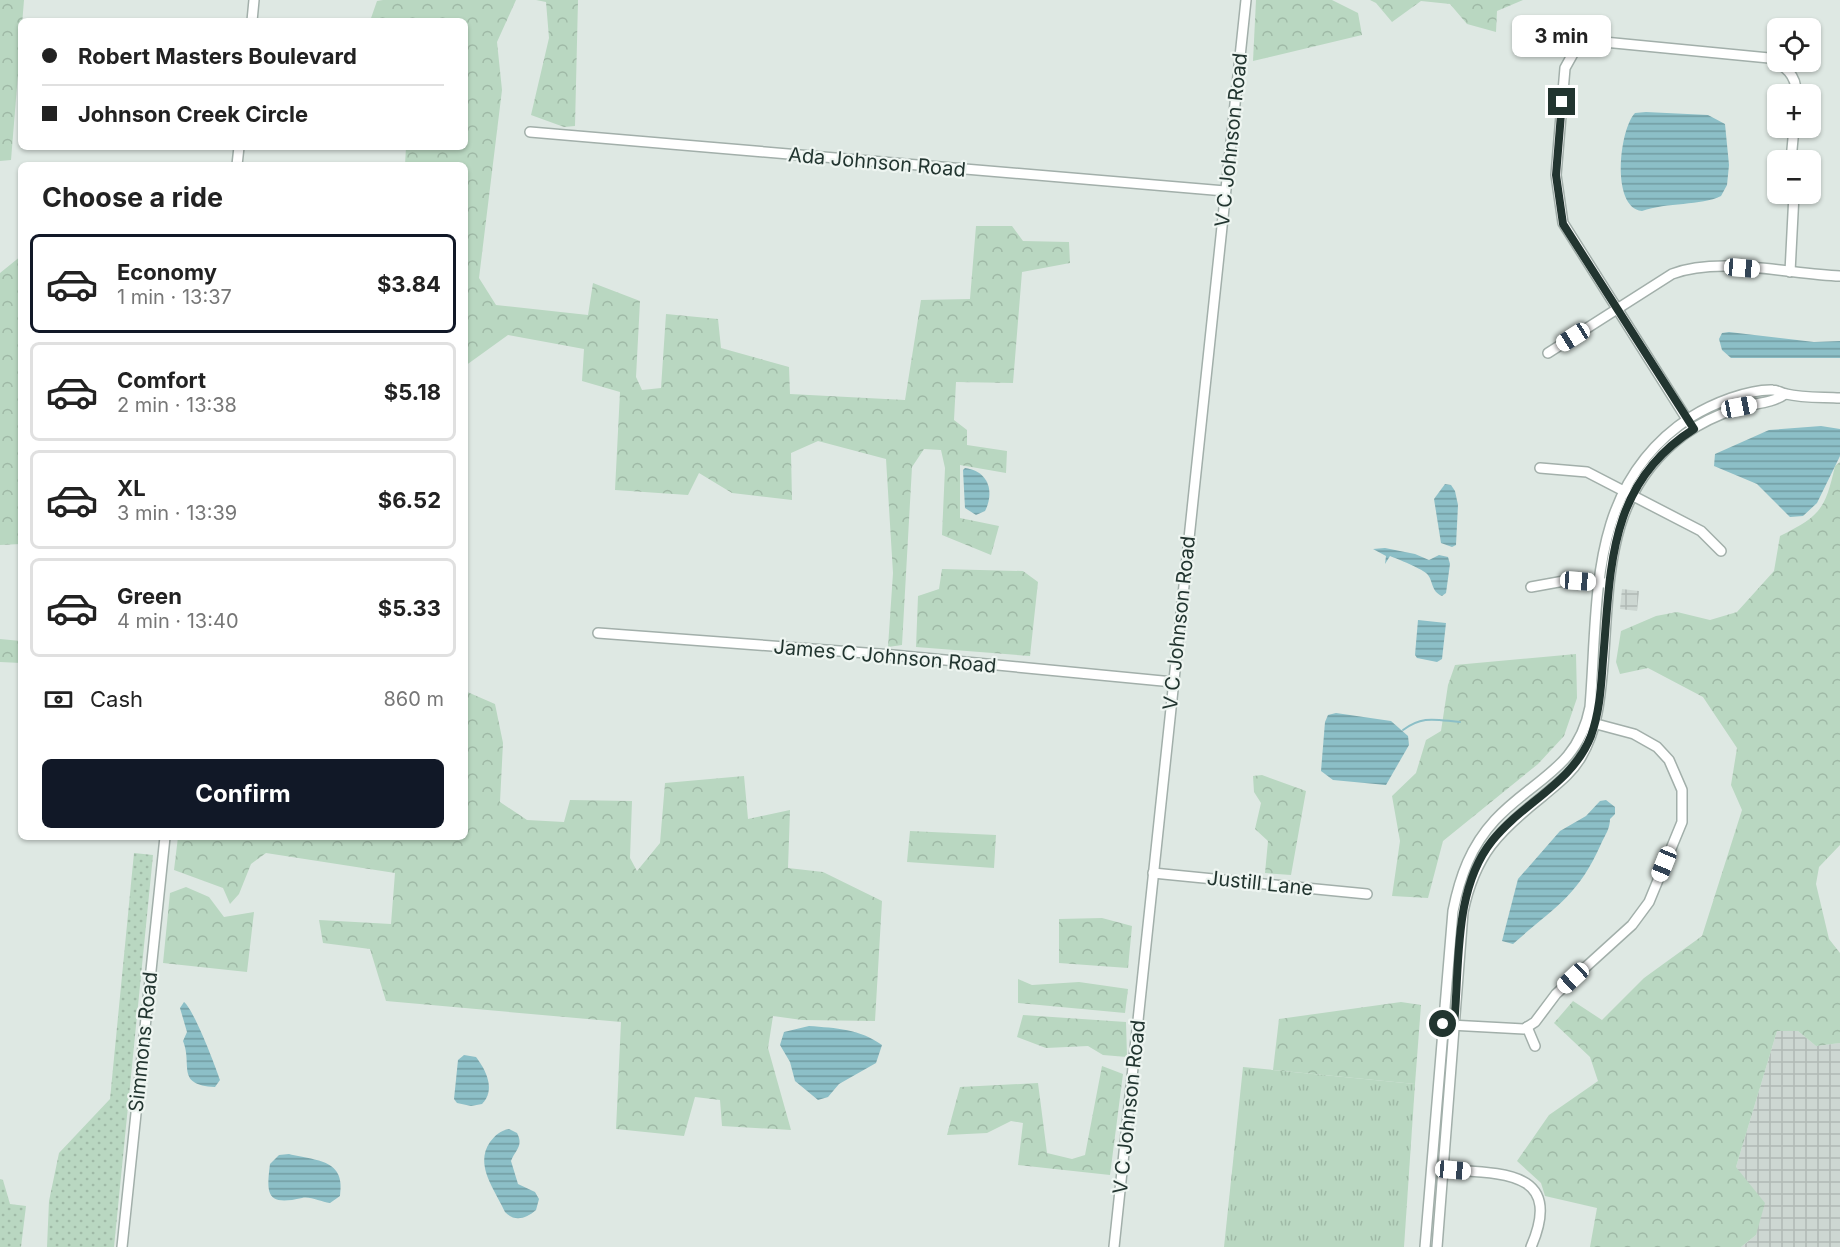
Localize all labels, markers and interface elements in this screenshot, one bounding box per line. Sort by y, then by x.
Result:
callout: 3 min [1512,15,1612,57]
map controls [1767,18,1821,204]
button: locate [1767,18,1821,72]
text: 3 min [1535,24,1588,48]
text: Robert Masters Boulevard [78,43,357,69]
street label: V C Johnson Road [1210,52,1252,228]
button: + [1767,84,1821,138]
route end [1548,88,1575,115]
text: Johnson Creek Circle [78,101,308,127]
street label: Ada Johnson Road [787,142,967,182]
button: − [1767,150,1821,204]
text: Choose a ride [42,181,223,214]
icon: car [45,257,99,311]
car [1723,257,1761,279]
text: Economy [117,259,217,285]
text: $3.84 [377,271,441,297]
text: 1 min · 13:37 [117,285,232,309]
car [1553,320,1593,354]
icon: car [45,365,99,419]
text: Comfort [117,367,206,393]
text: $5.18 [384,379,441,405]
text: 2 min · 13:38 [117,393,237,417]
car [1720,395,1758,419]
icon: car [45,473,99,527]
text: XL [117,475,146,501]
text: $6.52 [378,487,441,513]
text: 3 min · 13:39 [117,501,237,525]
street label: V C Johnson Road [1158,535,1200,711]
car [1559,571,1597,591]
icon: car [45,581,99,635]
text: Green [117,583,182,609]
text: $5.33 [378,595,441,621]
text: 4 min · 13:40 [117,609,239,633]
street label: James C Johnson Road [773,634,997,678]
icon: cash [42,683,75,716]
text: Cash [90,686,143,712]
text: 860 m [383,687,444,711]
button: Confirm [42,759,444,828]
car [1649,844,1679,884]
street label: Justill Lane [1206,865,1314,901]
car [1554,959,1592,997]
street label: Simmons Road [124,971,162,1113]
route start [1429,1010,1456,1037]
street label: V C Johnson Road [1108,1019,1150,1195]
car [1434,1159,1472,1181]

